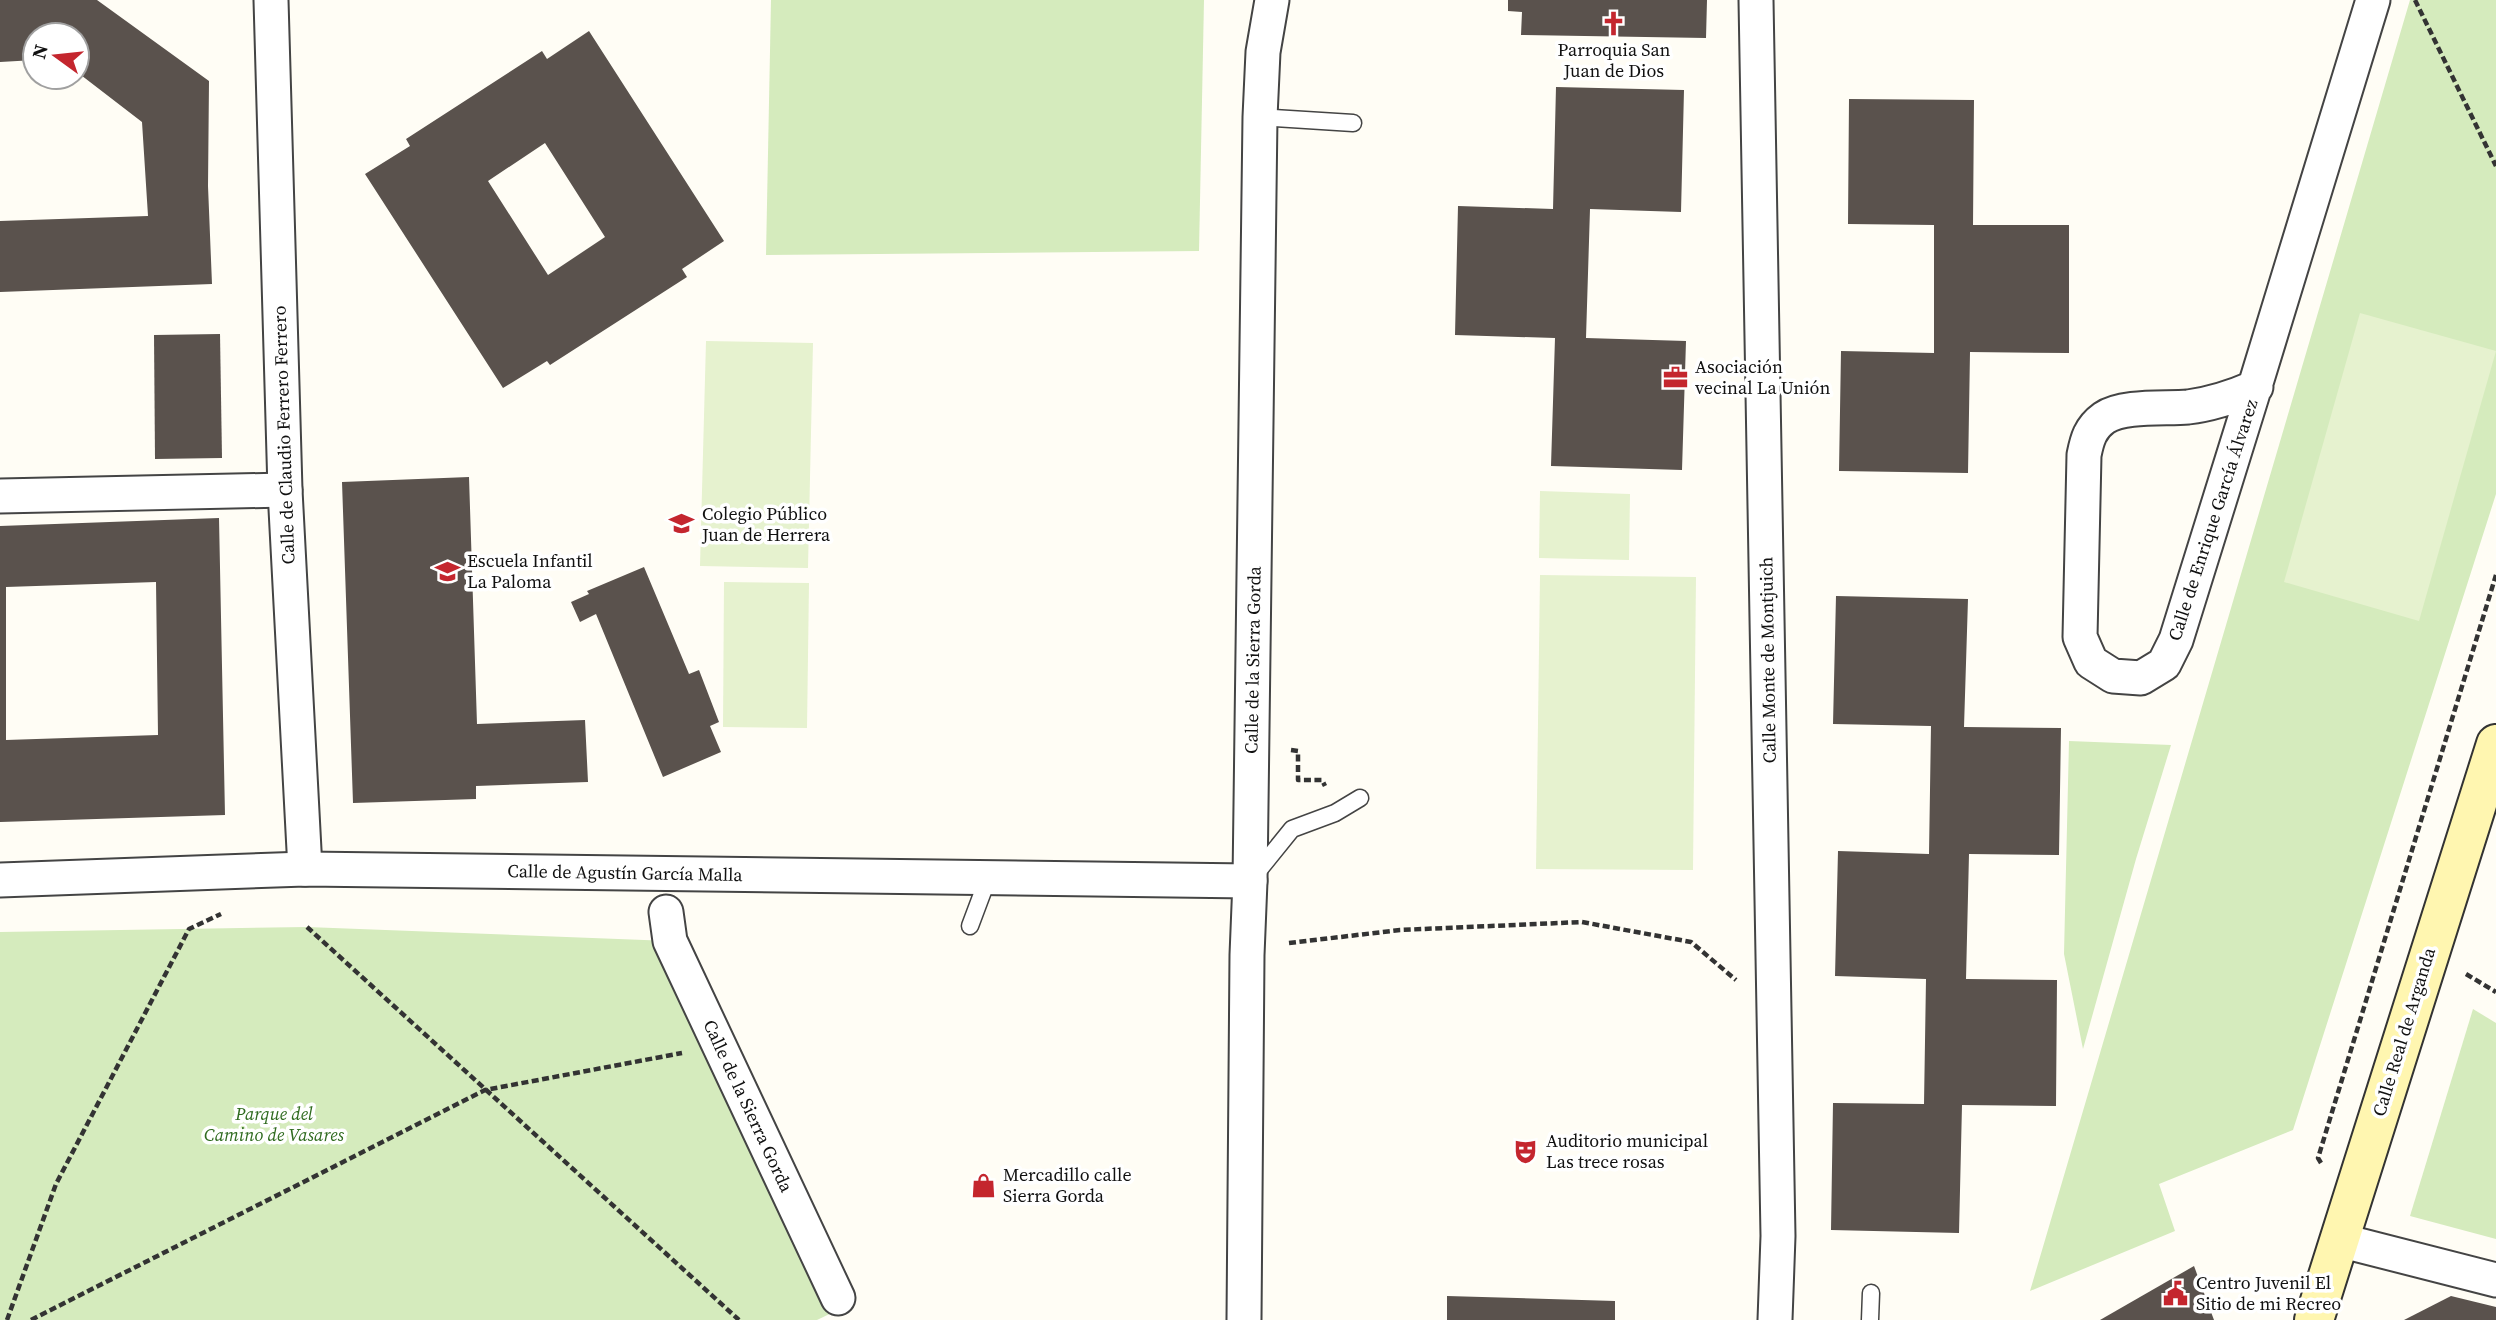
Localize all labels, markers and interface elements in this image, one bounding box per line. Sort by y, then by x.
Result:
church icon: Parroquia San Juan de Dios [1600,9,1628,37]
north arrow [21,21,91,91]
place label: Parroquia San Juan de Dios [1557,37,1671,83]
text: N [25,41,54,62]
street label: Calle de Claudio Ferrero Ferrero [266,305,301,565]
place label: Asociación vecinal La Unión [1695,354,1830,400]
office icon: Asociación vecinal La Unión [1661,363,1689,391]
street label: Calle de Enrique García Álvarez [2162,396,2263,644]
place label: Colegio Público Juan de Herrera [701,501,831,547]
school or university icon: Colegio Público Juan de Herrera [668,510,696,538]
place label: Escuela Infantil La Paloma [467,548,593,594]
street label: Calle Monte de Montjuich [1753,556,1782,764]
school or university icon: Escuela Infantil La Paloma [433,557,461,585]
street label: Calle de la Sierra Gorda [1238,565,1267,754]
street label: Calle de Agustín García Malla [507,858,744,887]
street label: Calle Real de Arganda [2366,944,2441,1119]
street label: Calle de la Sierra Gorda [697,1015,800,1197]
park label: Parque del Camino de Vasares [204,1101,344,1147]
place label: Auditorio municipal Las trece rosas [1546,1128,1708,1174]
theatre icon: Auditorio municipal Las trece rosas [1512,1137,1540,1165]
place label: Mercadillo calle Sierra Gorda [1003,1162,1132,1208]
shop icon: Mercadillo calle Sierra Gorda [969,1171,997,1199]
place label: Centro Juvenil El Sitio de mi Recreo [2196,1270,2341,1316]
public building icon: Centro Juvenil El Sitio de mi Recreo [2162,1279,2190,1307]

